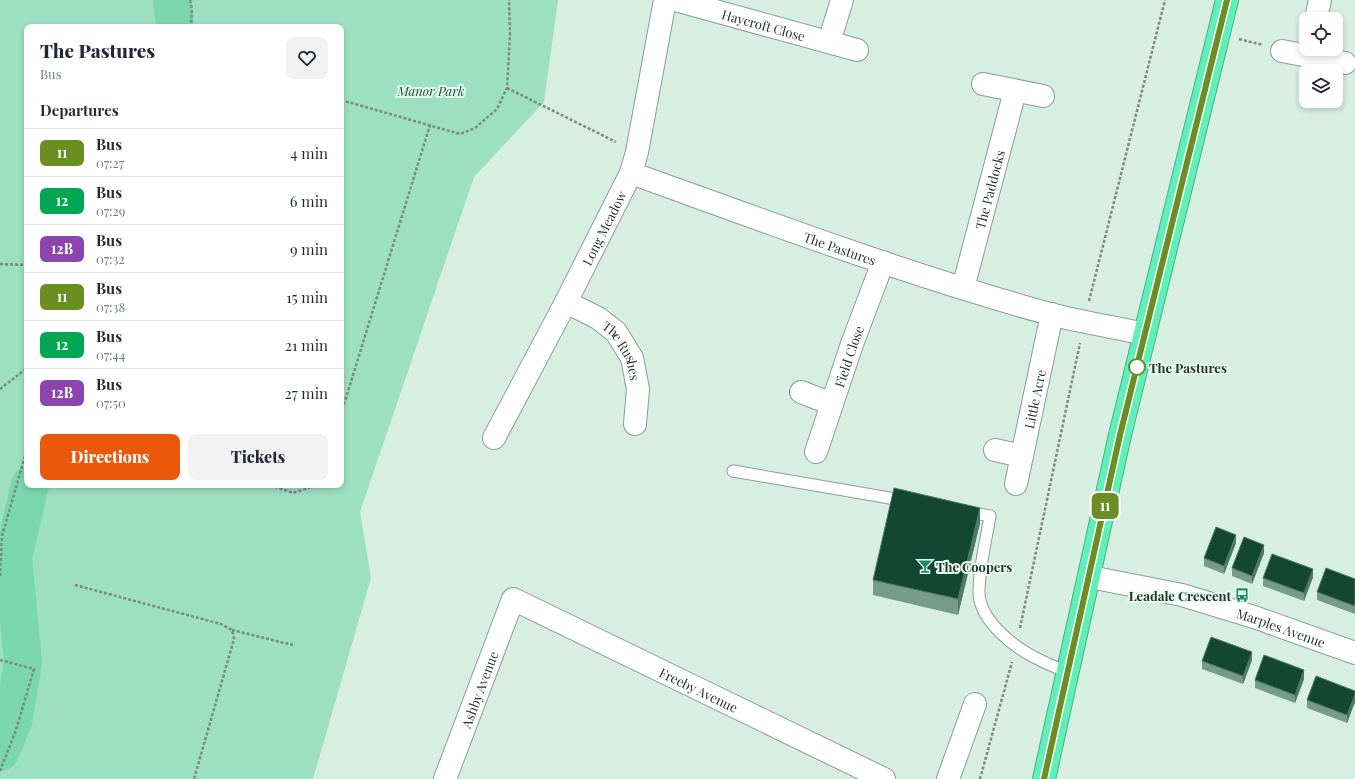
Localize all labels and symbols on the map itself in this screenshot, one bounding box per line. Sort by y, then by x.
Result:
street label: Haycroft Close [720,5,808,44]
park label: Manor Park [396,82,465,99]
street label: The Paddocks [970,148,1008,231]
street label: Long Meadow [578,188,629,268]
street label: The Pastures [802,227,879,268]
street label: The Rushes [600,317,645,382]
street label: Field Close [830,323,867,389]
marker: The Pastures [1128,358,1146,376]
place label: The Pastures [1149,359,1227,376]
street label: Little Acre [1020,367,1049,430]
line badge: 11 [1087,493,1123,519]
bar icon: The Coopers [917,558,933,574]
place label: The Coopers [936,558,1012,575]
place label: Leadale Crescent [1129,587,1231,604]
bus stop icon: Leadale Crescent [1234,587,1250,603]
street label: Marples Avenue [1235,604,1328,650]
street label: Ashby Avenue [456,648,501,731]
street label: Freeby Avenue [657,663,741,716]

